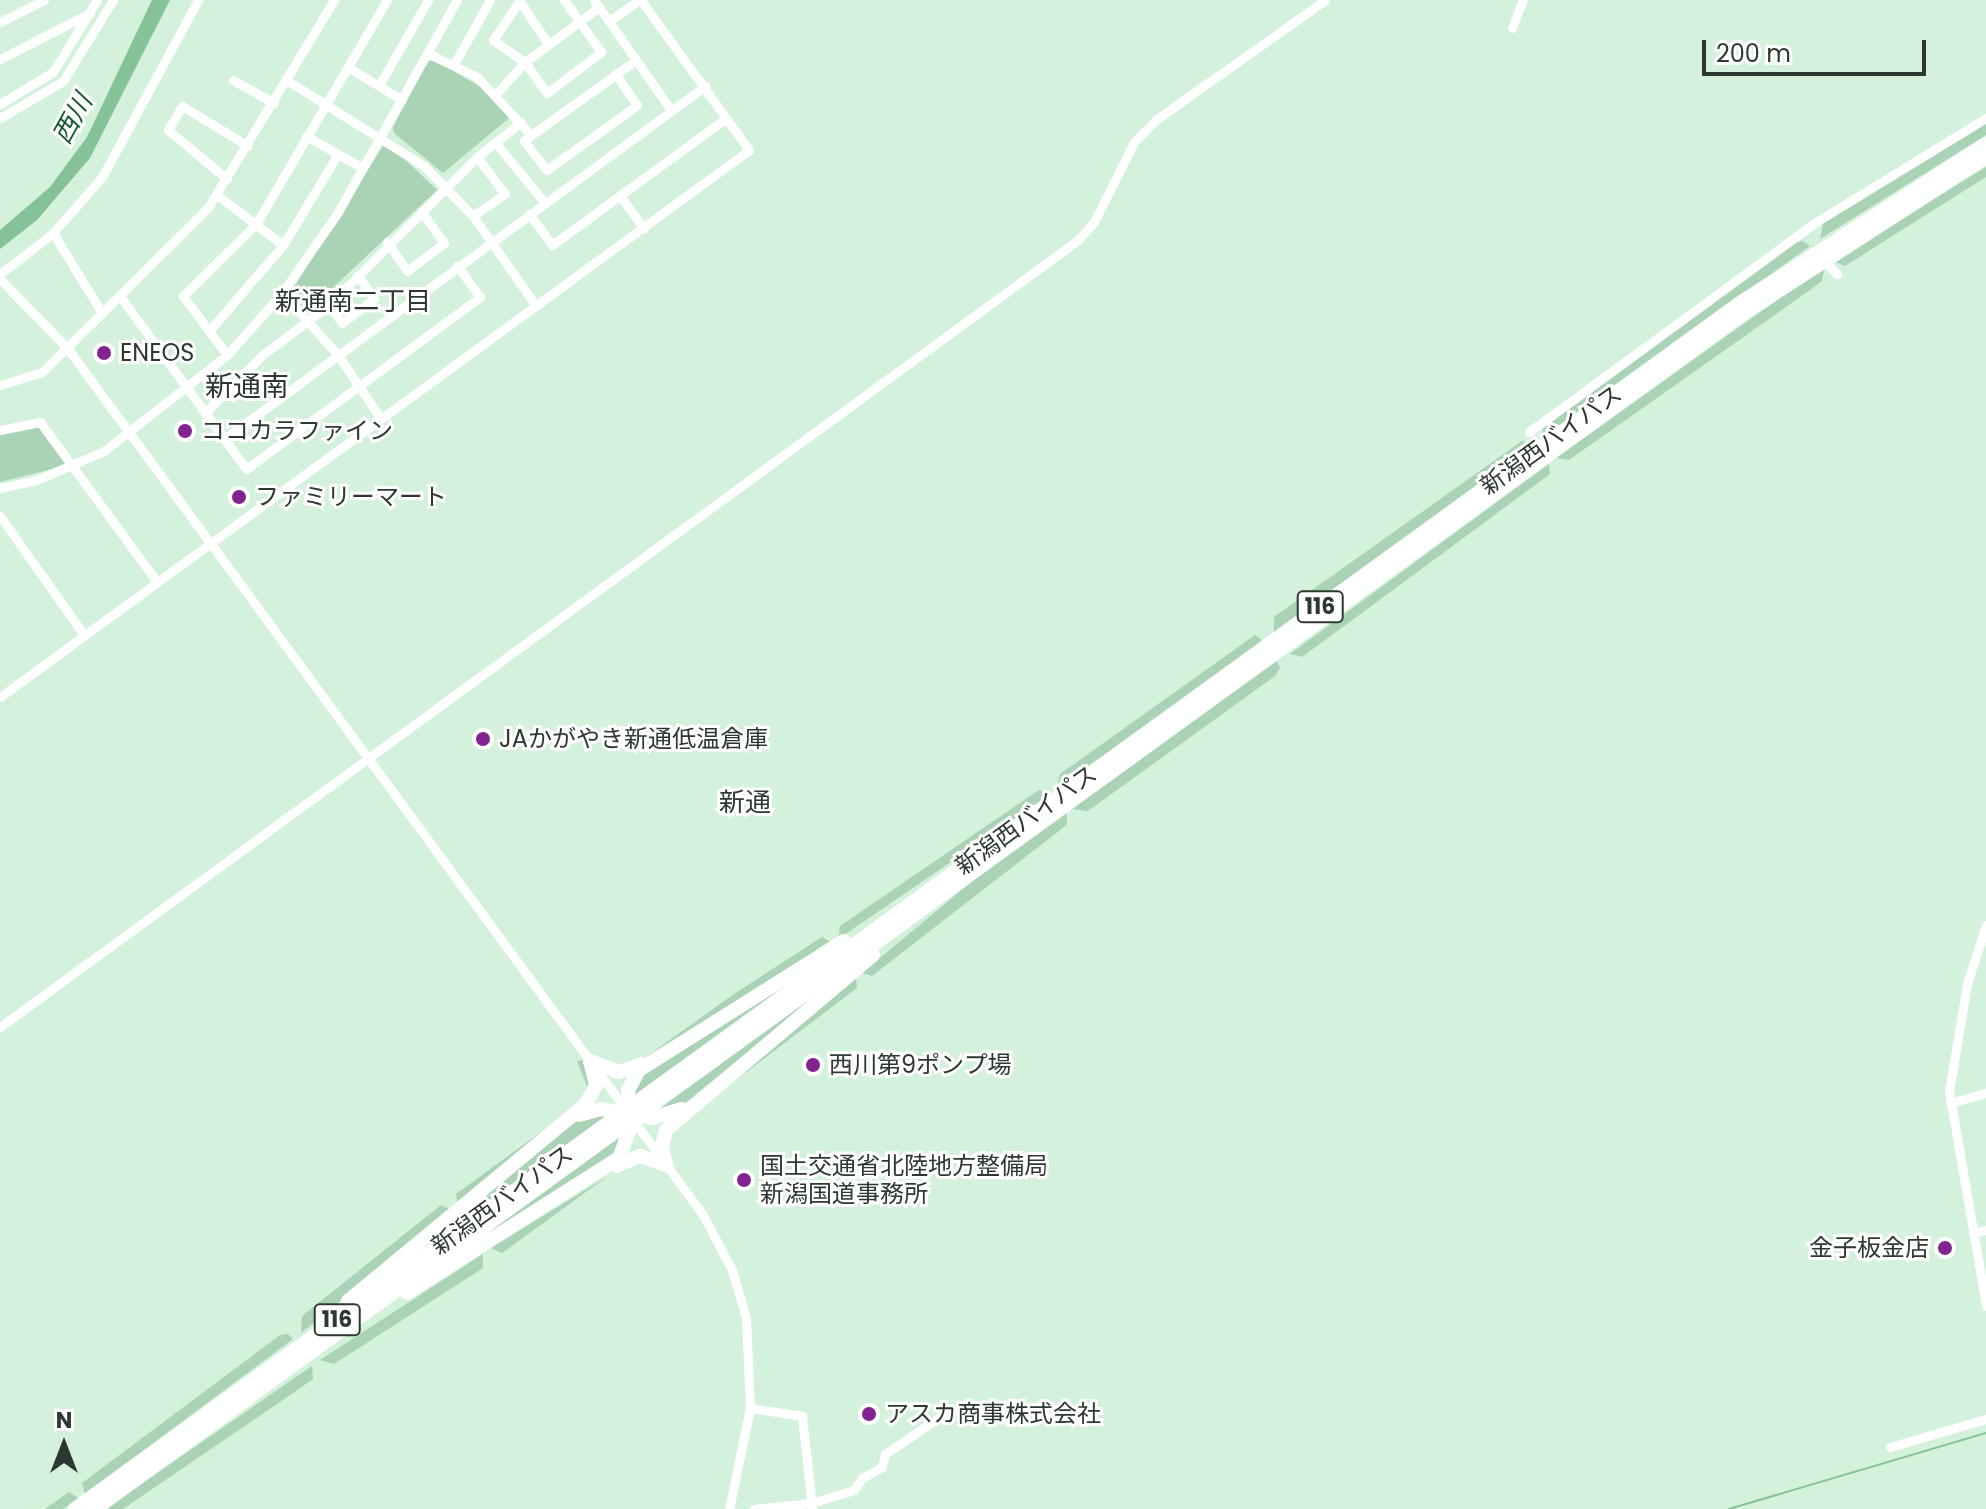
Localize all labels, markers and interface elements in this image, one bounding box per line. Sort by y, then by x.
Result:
scale bar [1706,24,1930,74]
text: 200 m [1716,37,1791,70]
water label: 西川 [47,89,99,149]
district label: 新通南二丁目 [275,286,431,318]
place label: ENEOS [120,339,194,367]
marker: ENEOS [95,344,113,362]
district label: 新通南 [205,370,289,404]
street label: 新潟西バイパス [1475,379,1627,501]
place label: ココカラファイン [201,417,393,445]
marker: ココカラファイン [176,422,194,440]
place label: ファミリーマート [255,483,447,511]
marker: ファミリーマート [230,488,248,506]
road number: 116 [1296,589,1344,625]
place label: JAかがやき新通低温倉庫 [499,725,768,753]
marker: JAかがやき新通低温倉庫 [474,730,492,748]
street label: 新潟西バイパス [950,759,1102,881]
district label: 新通 [719,787,771,819]
place label: 西川第9ポンプ場 [829,1051,1012,1079]
marker: 西川第9ポンプ場 [804,1056,822,1074]
street label: 新潟西バイパス [426,1139,578,1261]
place label: 国土交通省北陸地方整備局 新潟国道事務所 [760,1152,1048,1208]
marker: 国土交通省北陸地方整備局 新潟国道事務所 [735,1171,753,1189]
place label: 金子板金店 [1809,1234,1929,1262]
marker: 金子板金店 [1936,1239,1954,1257]
road number: 116 [313,1302,361,1338]
place label: アスカ商事株式会社 [885,1400,1101,1428]
north arrow [24,1405,104,1485]
text: N [56,1405,72,1436]
marker: アスカ商事株式会社 [860,1405,878,1423]

